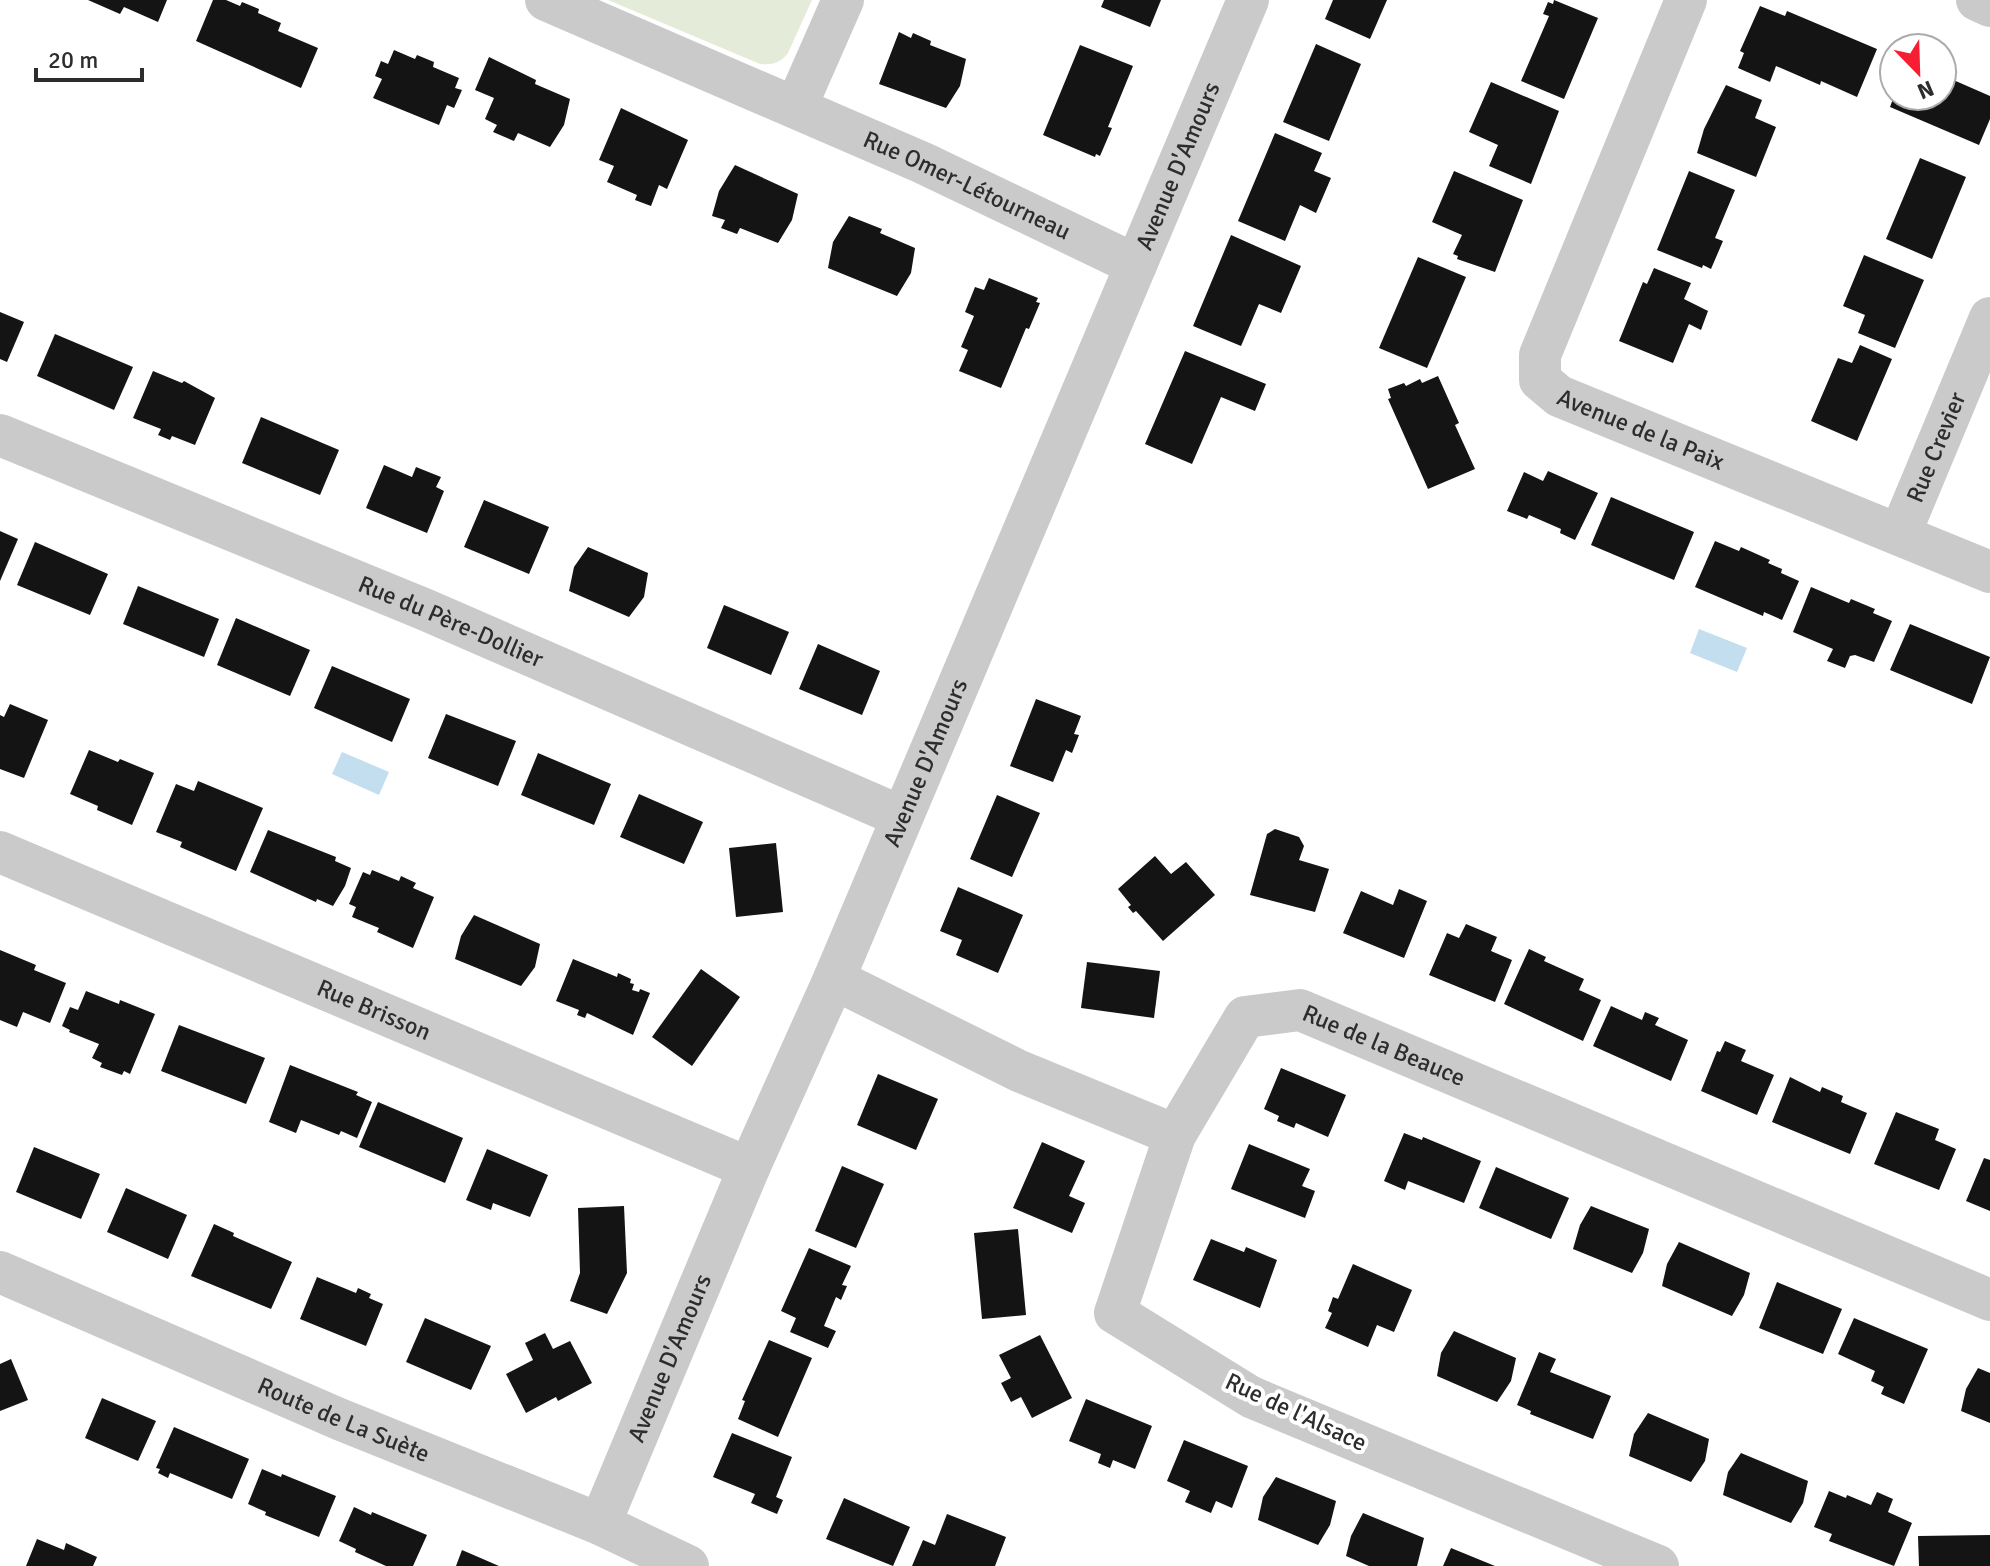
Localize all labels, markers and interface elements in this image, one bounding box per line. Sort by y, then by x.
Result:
scale bar [36,32,142,82]
north arrow [1878,32,1958,112]
text: 20 m [48,45,98,75]
text: N [1913,75,1938,105]
street label: Avenue D'Amours [1129,77,1227,254]
street label: Rue Omer-Létourneau [859,124,1076,247]
street label: Avenue de la Paix [1553,382,1729,477]
street label: Rue Crevier [1900,387,1973,507]
street label: Rue du Père-Dollier [354,569,548,674]
street label: Avenue D'Amours [877,674,974,851]
street label: Rue Brisson [313,973,436,1047]
street label: Rue de la Beauce [1298,998,1470,1093]
street label: Avenue D'Amours [621,1269,718,1447]
street label: Rue de l'Alsace [1220,1366,1372,1458]
street label: Route de La Suète [253,1370,434,1469]

